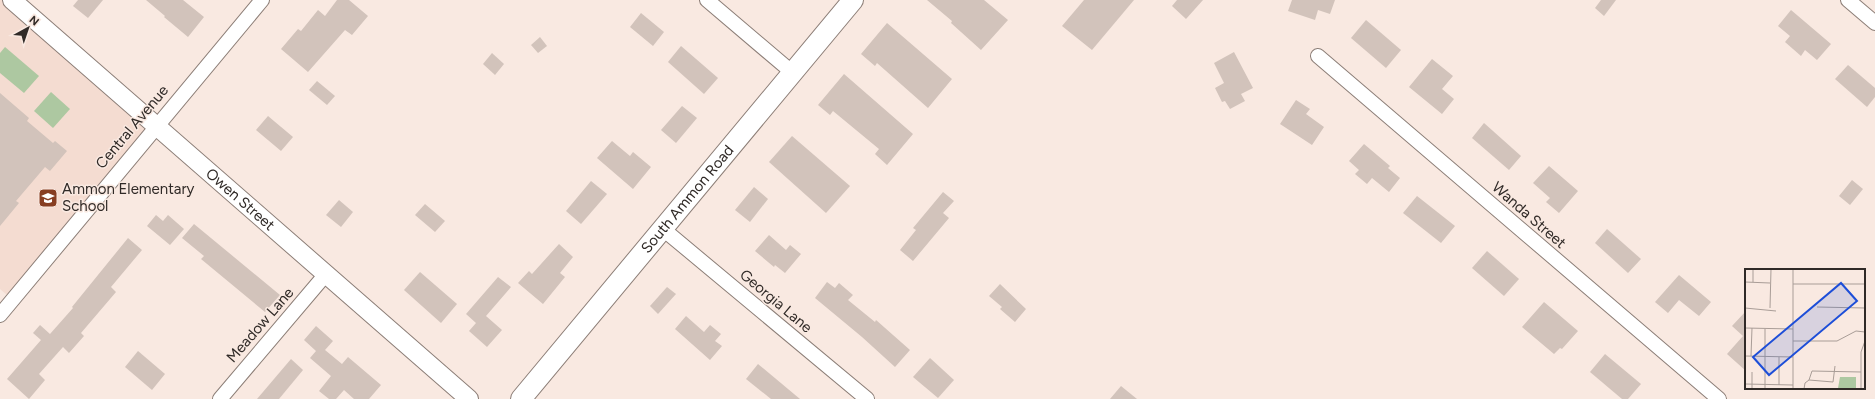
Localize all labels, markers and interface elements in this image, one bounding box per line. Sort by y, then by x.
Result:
north arrow [8,8,48,48]
text: N [27,13,42,28]
street label: Central Avenue [92,82,172,172]
street label: South Ammon Road [637,141,737,257]
street label: Owen Street [202,164,279,234]
street label: Wanda Street [1488,178,1570,252]
place label: Ammon Elementary School [62,180,195,215]
school or university icon: Ammon Elementary School [37,187,59,209]
street label: Georgia Lane [736,265,816,337]
inset map [1745,269,1865,389]
street label: Meadow Lane [223,284,297,366]

